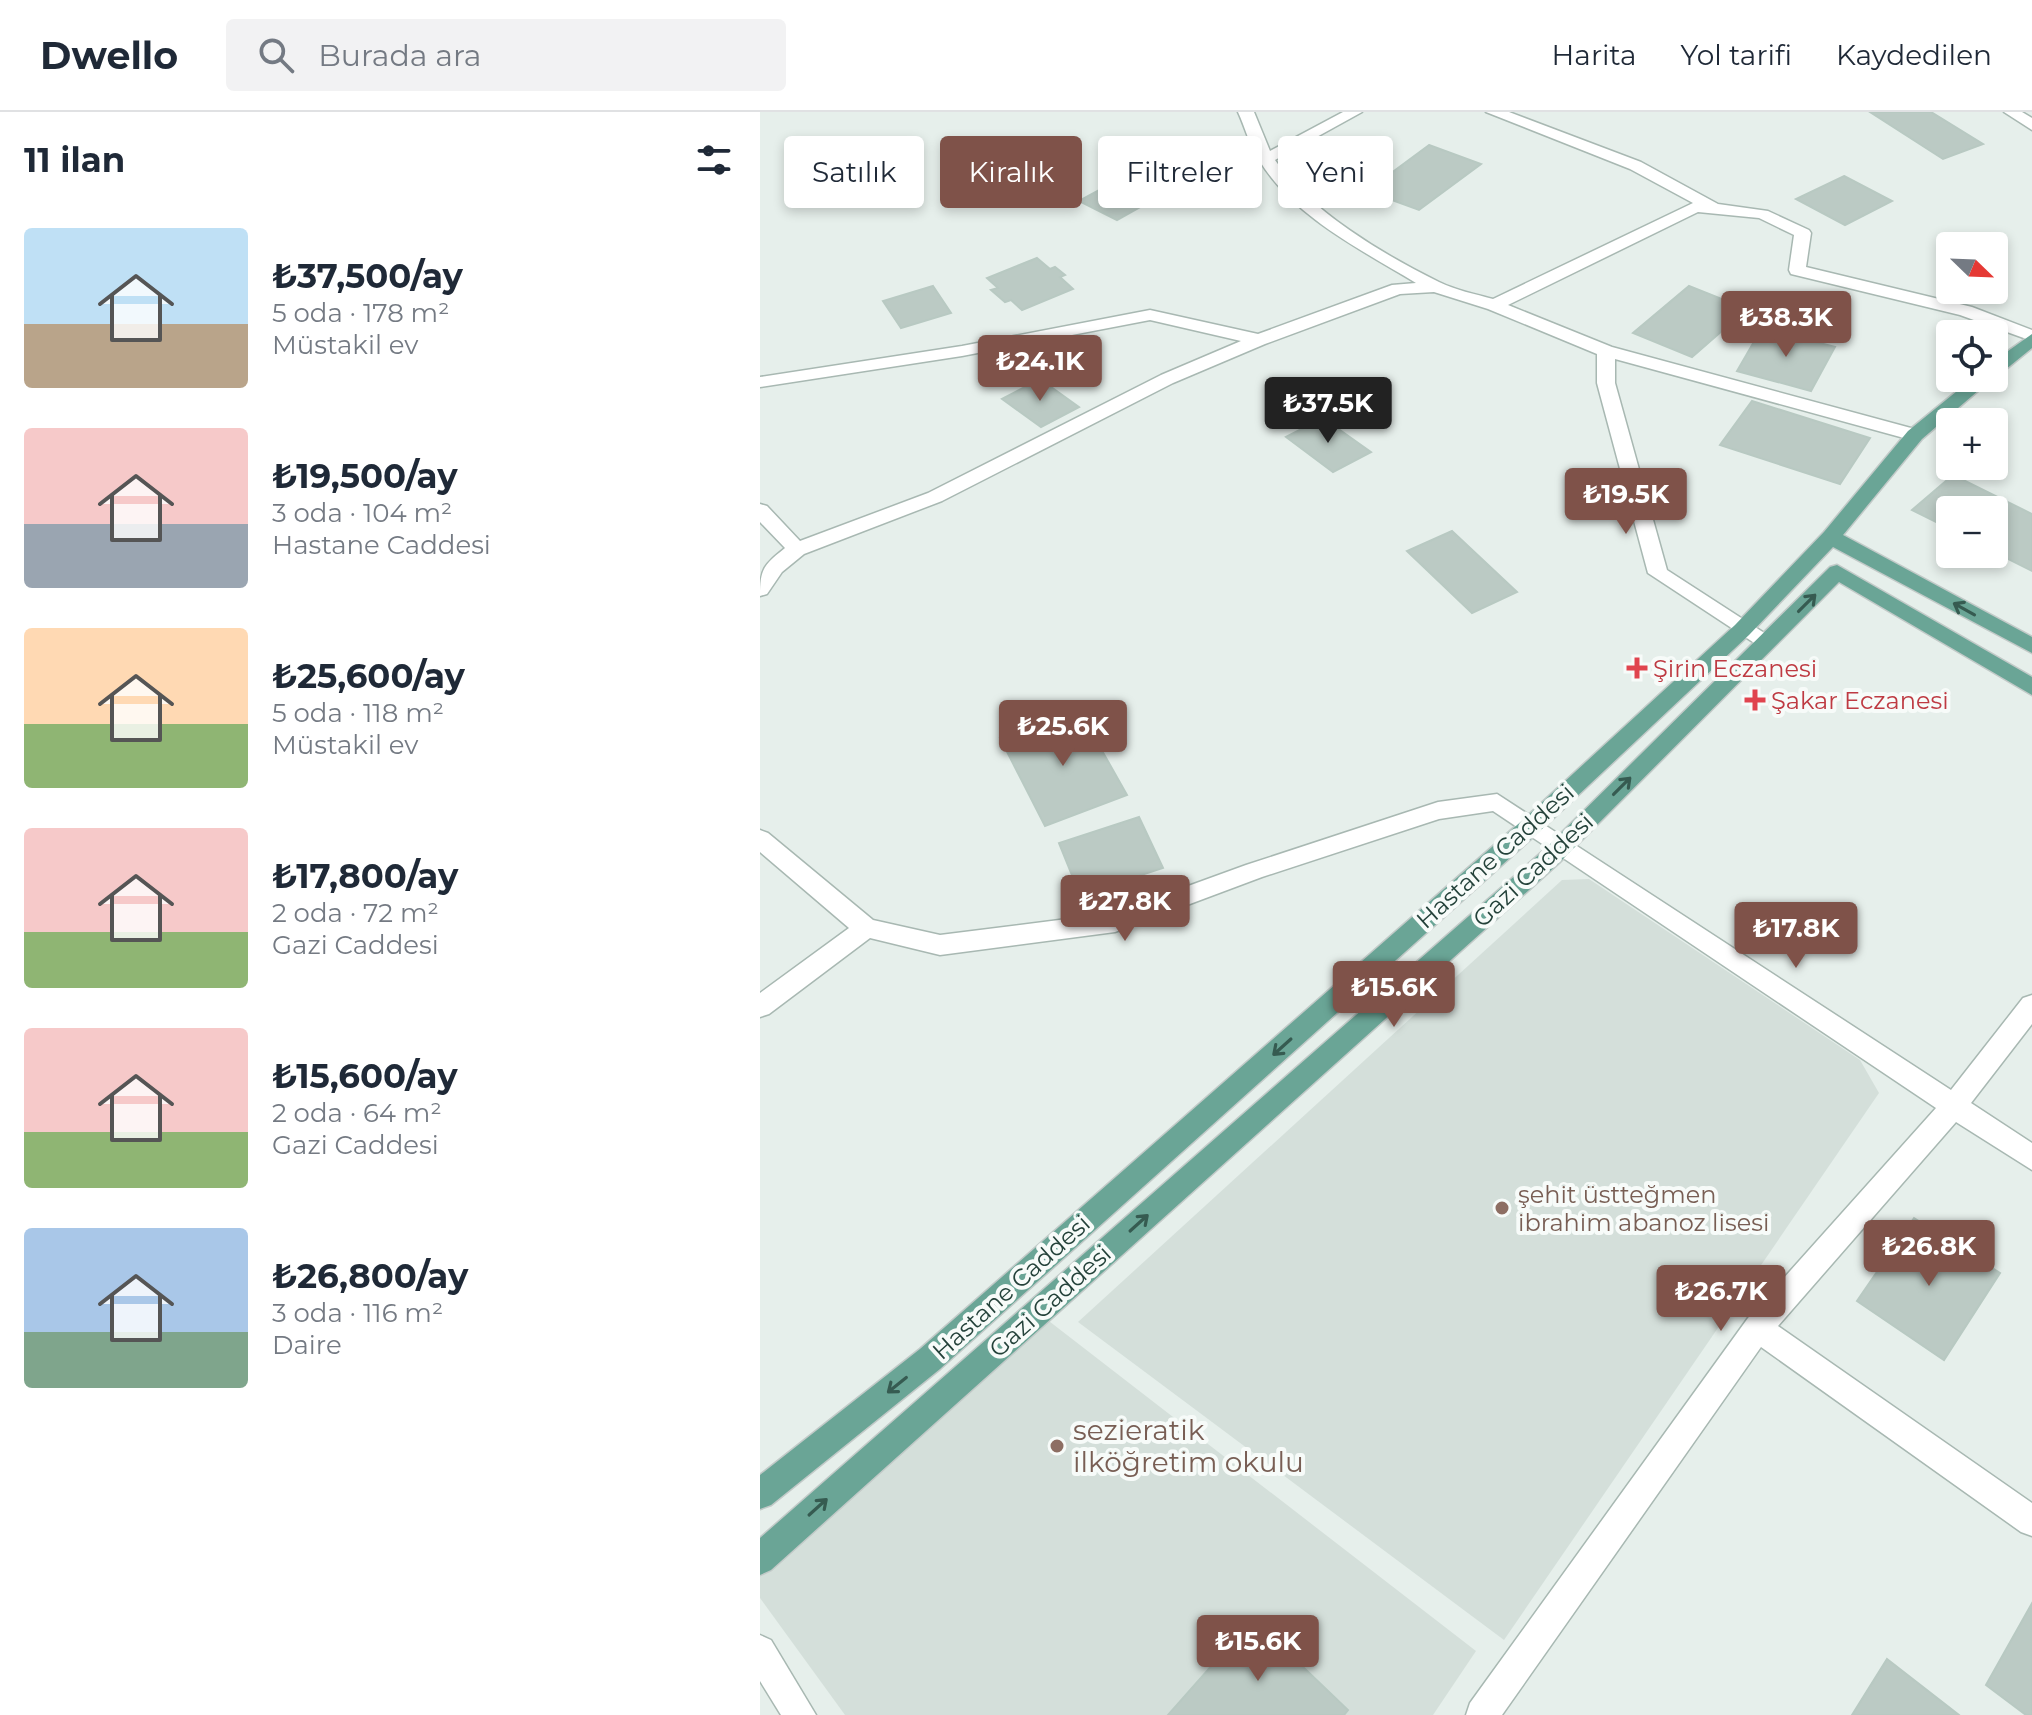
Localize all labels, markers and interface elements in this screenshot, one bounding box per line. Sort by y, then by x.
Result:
search box [226,19,786,91]
text: Dwello [40,32,178,79]
icon: search [254,33,298,77]
text: Burada ara [318,37,482,74]
text: Harita [1552,38,1637,72]
text: Yol tarifi [1681,38,1792,72]
text: Kaydedilen [1836,38,1992,72]
chip: Satılık [784,136,924,208]
chip: Kiralık [940,136,1082,208]
chip: Filtreler [1098,136,1262,208]
chip: Yeni [1278,136,1393,208]
icon: filters [692,138,736,182]
text: 11 ilan [24,139,125,181]
north arrow [1936,232,2008,304]
map controls [1936,232,2008,568]
text: ₺37,500/ay [272,255,463,297]
icon: home [88,260,184,356]
pin: ₺38.3K [1721,291,1851,359]
text: 5 oda · 178 m² [272,297,449,329]
text: ₺38.3K [1739,301,1833,333]
button: locate [1936,320,2008,392]
text: Müstakil ev [272,329,418,361]
pin: ₺24.1K [975,335,1105,403]
text: ₺24.1K [996,345,1084,377]
pin: ₺37.5K [1263,377,1393,445]
text: ₺37.5K [1283,387,1373,419]
button: + [1936,408,2008,480]
text: ₺19,500/ay [272,455,458,497]
icon: home [88,460,184,556]
pin: ₺19.5K [1561,468,1691,536]
text: ₺19.5K [1583,478,1669,510]
button: − [1936,496,2008,568]
text: 3 oda · 104 m² [272,497,452,529]
text: Hastane Caddesi [272,529,491,561]
one-way arrow [1796,593,1816,613]
one-way arrow [1952,601,1976,616]
place label: Şirin Eczanesi [1653,654,1817,683]
text: ₺25,600/ay [272,655,465,697]
marker: Şirin Eczanesi [1628,659,1646,677]
icon: home [88,660,184,756]
place label: Şakar Eczanesi [1771,686,1949,715]
marker: Şakar Eczanesi [1746,691,1764,709]
text: 5 oda · 118 m² [272,697,444,729]
pin: ₺25.6K [998,700,1128,768]
text: ₺25.6K [1017,710,1109,742]
text: Müstakil ev [272,729,418,761]
one-way arrow [1612,777,1631,796]
street label: Hastane Caddesi [1410,778,1580,934]
street label: Gazi Caddesi [1467,807,1599,933]
text: ₺17,800/ay [272,855,458,897]
icon: home [88,860,184,956]
pin: ₺27.8K [1060,875,1190,943]
text: ₺27.8K [1079,885,1171,917]
text: 2 oda · 72 m² [272,897,439,929]
pin: ₺17.8K [1731,902,1861,970]
text: ₺17.8K [1752,912,1840,944]
text: Gazi Caddesi [272,929,439,961]
pin: ₺15.6K [1329,961,1459,1029]
text: ₺15.6K [1351,971,1437,1003]
one-way arrow [1272,1037,1292,1055]
text: ₺15,600/ay [272,1055,458,1097]
icon: home [88,1060,184,1156]
text: 2 oda · 64 m² [272,1097,442,1129]
text: Gazi Caddesi [272,1129,439,1161]
place label: şehit üstteğmen ibrahim abanoz lisesi [1518,1180,1769,1237]
marker: şehit üstteğmen ibrahim abanoz lisesi [1493,1199,1511,1217]
street label: Hastane Caddesi [926,1209,1096,1365]
one-way arrow [1128,1214,1148,1232]
pin: ₺26.8K [1864,1220,1994,1288]
text: ₺26.8K [1882,1230,1976,1262]
street label: Gazi Caddesi [983,1239,1117,1363]
text: ₺26,800/ay [272,1255,468,1297]
icon: home [88,1260,184,1356]
pin: ₺26.7K [1656,1265,1786,1333]
text: ₺26.7K [1675,1275,1767,1307]
text: 3 oda · 116 m² [272,1297,443,1329]
text: Daire [272,1329,342,1361]
one-way arrow [887,1376,908,1394]
place label: sezieratik ilköğretim okulu [1073,1413,1304,1479]
marker: sezieratik ilköğretim okulu [1048,1437,1066,1455]
one-way arrow [808,1498,828,1516]
pin: ₺15.6K [1193,1615,1323,1683]
text: ₺15.6K [1215,1625,1301,1657]

